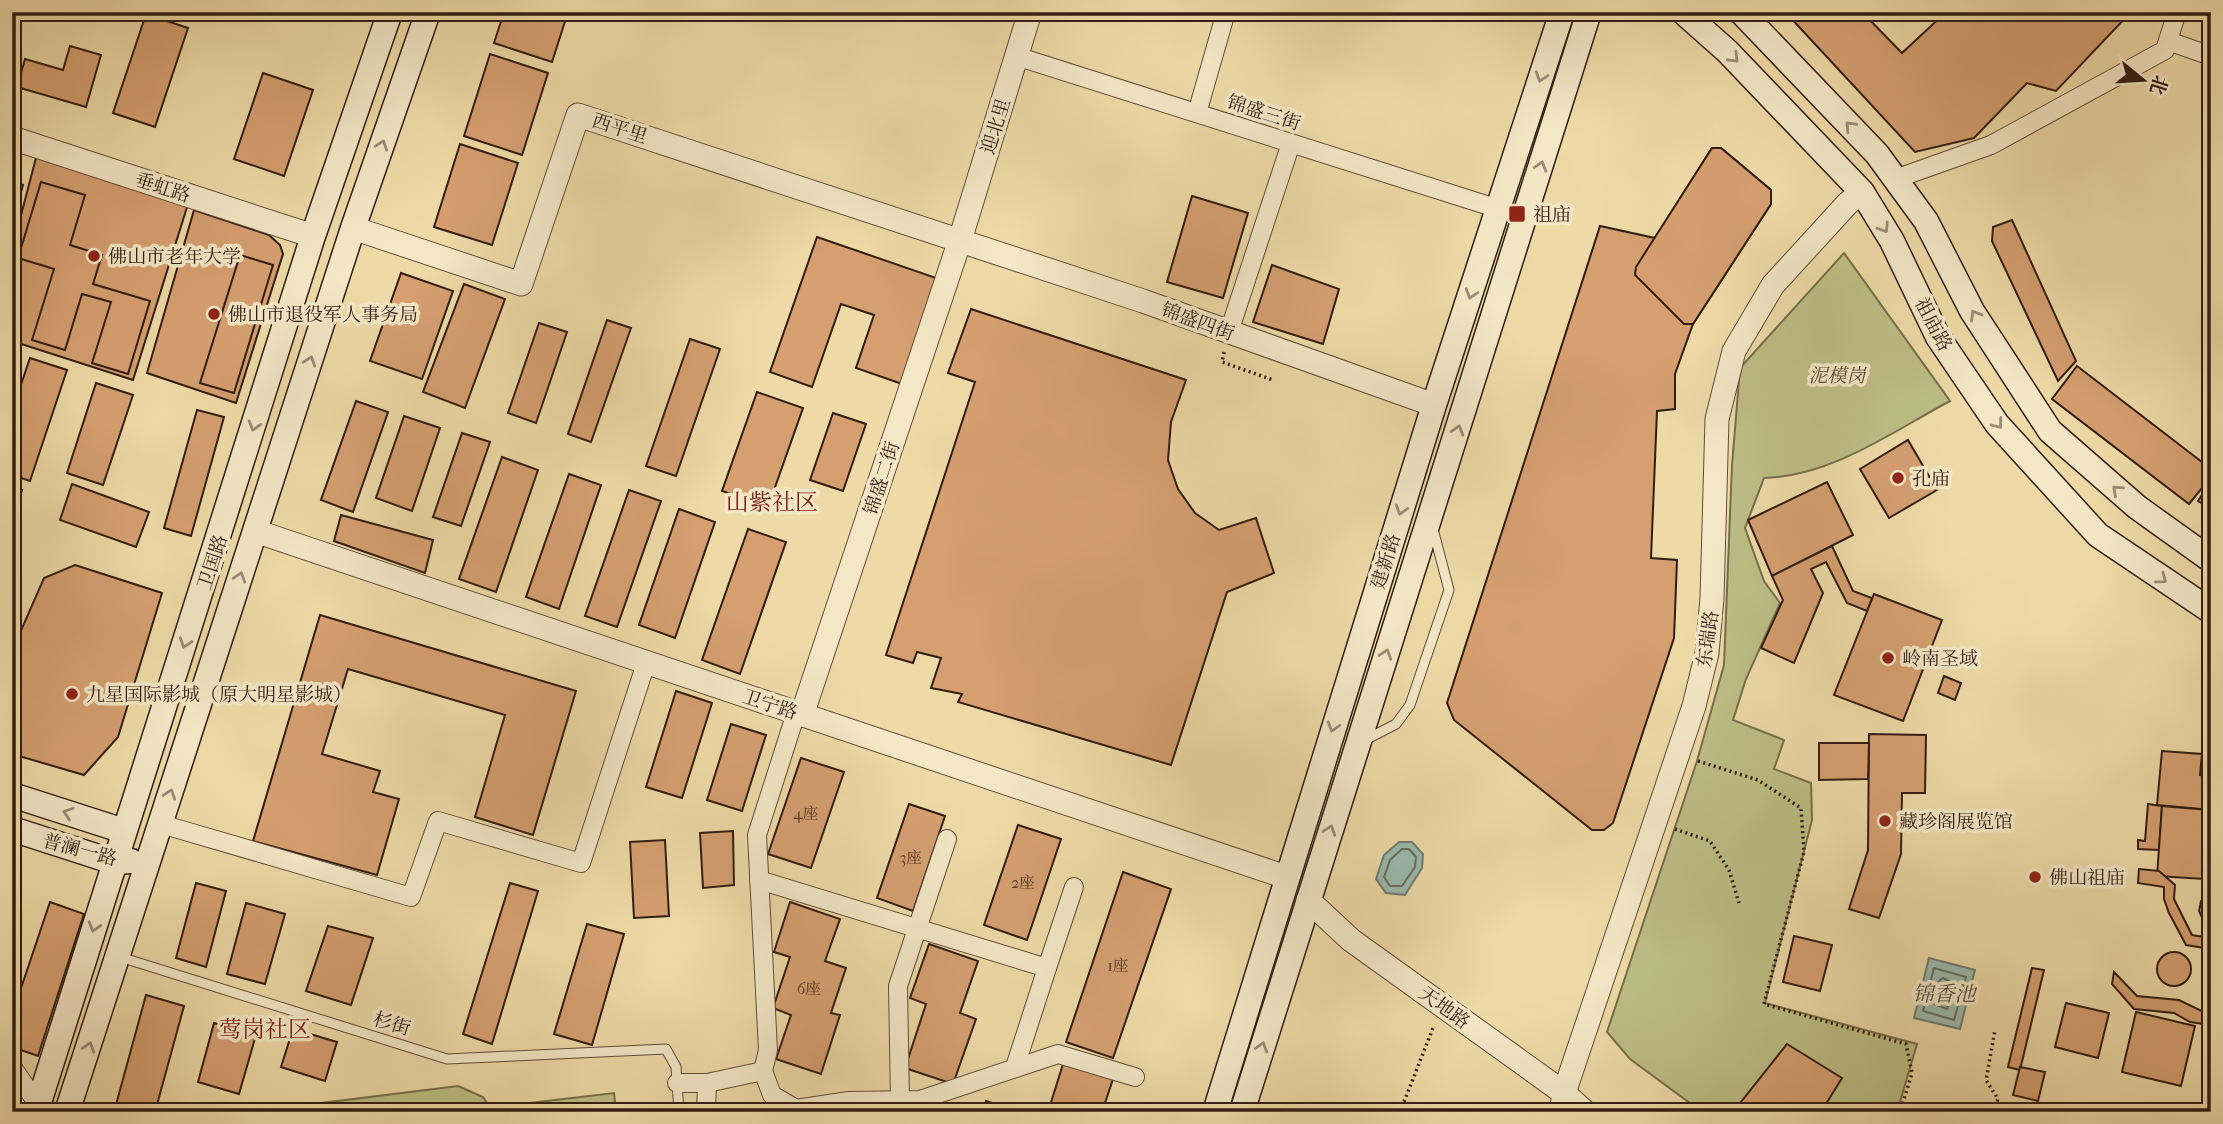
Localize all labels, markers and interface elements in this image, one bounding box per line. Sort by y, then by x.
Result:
north arrow [2108,46,2178,116]
one-way arrow [1725,49,1738,62]
one-way arrow [1535,71,1549,83]
text: 北 [2145,73,2172,97]
street label: 锦盛三街 [1224,91,1303,135]
street label: 迎北里 [977,96,1015,157]
street label: 西平里 [589,110,650,148]
one-way arrow [1846,121,1859,134]
one-way arrow [374,139,388,152]
one-way arrow [1532,160,1547,172]
street label: 垂虹路 [132,169,193,207]
marker: 祖庙 [1507,204,1527,224]
place label: 祖庙 [1533,204,1571,226]
one-way arrow [1875,220,1888,233]
place label: 佛山市老年大学 [108,246,241,268]
marker: 佛山市老年大学 [86,248,102,264]
one-way arrow [1465,287,1479,299]
street label: 祖庙路 [1910,294,1956,355]
street label: 锦盛四街 [1158,299,1237,345]
place label: 佛山市退役军人事务局 [228,304,418,326]
marker: 佛山市退役军人事务局 [206,306,222,322]
one-way arrow [1970,309,1983,322]
one-way arrow [302,355,317,367]
park label: 泥模岗 [1808,365,1867,387]
one-way arrow [1989,416,2002,428]
one-way arrow [248,420,262,432]
one-way arrow [1449,424,1464,436]
street label: 锦盛二街 [860,439,904,518]
place label: 孔庙 [1912,468,1950,490]
marker: 孔庙 [1890,470,1906,486]
one-way arrow [2112,486,2125,498]
district label: 山紫社区 [726,489,818,516]
one-way arrow [1395,504,1410,516]
street label: 建新路 [1367,531,1405,592]
street label: 卫国路 [194,532,232,593]
one-way arrow [2154,570,2167,583]
one-way arrow [232,572,246,584]
street label: 东瑞路 [1693,609,1723,669]
one-way arrow [179,637,193,649]
place label: 岭南圣域 [1902,648,1978,670]
one-way arrow [1378,649,1393,661]
marker: 岭南圣域 [1880,650,1896,666]
place label: 九星国际影城（原大明星影城） [86,684,352,706]
marker: 九星国际影城（原大明星影城） [64,686,80,702]
street label: 卫宁路 [739,686,800,724]
one-way arrow [1327,720,1341,733]
one-way arrow [162,788,176,800]
house number: 4座 [793,804,819,823]
one-way arrow [63,806,75,821]
place label: 藏珍阁展览馆 [1899,811,2013,833]
marker: 藏珍阁展览馆 [1877,813,1893,829]
one-way arrow [1322,824,1337,836]
street label: 普澜一路 [40,830,119,870]
house number: 3座 [900,848,922,867]
place label: 佛山祖庙 [2049,867,2125,889]
marker: 佛山祖庙 [2027,869,2043,885]
house number: 2座 [1011,873,1035,892]
one-way arrow [87,921,102,933]
house number: 1座 [1107,956,1129,975]
house number: 6座 [797,979,821,998]
street label: 天地路 [1415,982,1474,1033]
water label: 锦香池 [1913,982,1977,1006]
street label: 杉街 [370,1008,413,1040]
district label: 莺岗社区 [219,1016,311,1043]
one-way arrow [80,1041,95,1053]
one-way arrow [1254,1041,1268,1053]

